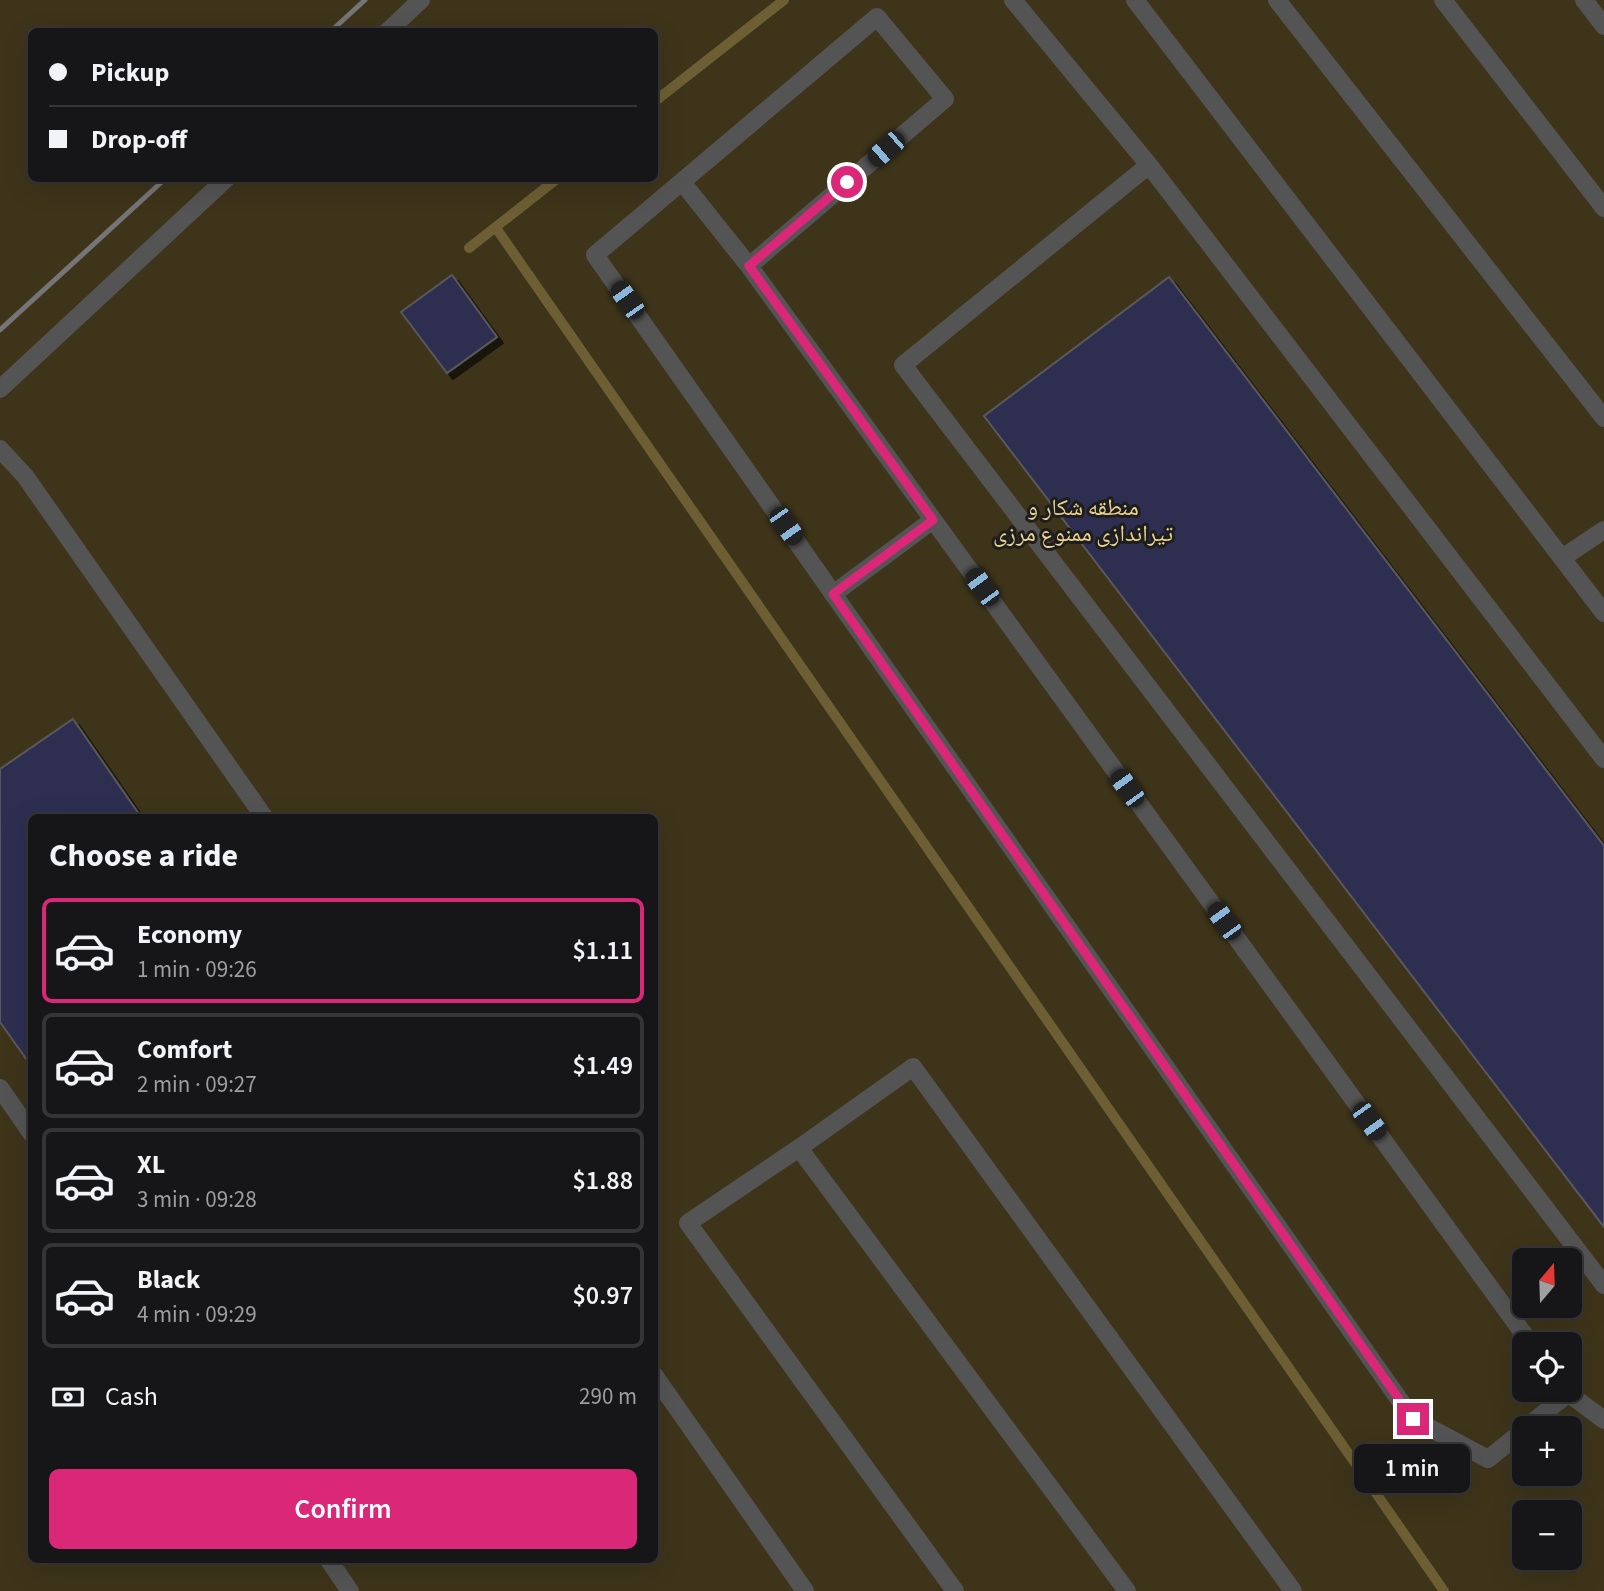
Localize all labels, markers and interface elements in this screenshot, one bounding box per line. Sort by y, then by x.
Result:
text: Pickup [91,54,169,91]
text: Drop-off [91,121,187,158]
car [864,127,909,171]
route start [831,166,863,198]
car [607,277,648,323]
park label: منطقه شکار و تیراندازی ممنوع مرزی [993,491,1173,550]
car [766,503,807,549]
car [962,564,1003,610]
car [1107,765,1148,811]
text: Choose a ride [49,833,238,879]
car [1204,898,1245,944]
text: Economy [137,916,242,953]
icon: car [53,919,116,982]
text: $1.11 [572,932,633,969]
text: 1 min · 09:26 [137,953,257,986]
text: Comfort [137,1031,232,1068]
icon: car [53,1034,116,1097]
text: $1.49 [572,1047,633,1084]
text: 2 min · 09:27 [137,1068,257,1101]
car [1349,1098,1390,1144]
text: XL [137,1146,165,1183]
icon: car [53,1149,116,1212]
text: $1.88 [572,1162,633,1199]
text: 3 min · 09:28 [137,1183,257,1216]
north arrow [1512,1248,1582,1318]
map controls [1512,1248,1582,1570]
text: Black [137,1261,200,1298]
icon: car [53,1264,116,1327]
text: $0.97 [572,1277,633,1314]
text: 4 min · 09:29 [137,1298,257,1331]
button: locate [1512,1332,1582,1402]
icon: cash [49,1378,87,1416]
text: Cash [105,1378,158,1415]
text: 290 m [579,1380,637,1413]
route end [1397,1403,1429,1435]
button: + [1512,1416,1582,1486]
callout: 1 min [1355,1444,1471,1492]
text: 1 min [1385,1452,1439,1485]
button: Confirm [49,1469,637,1549]
button: − [1512,1500,1582,1570]

